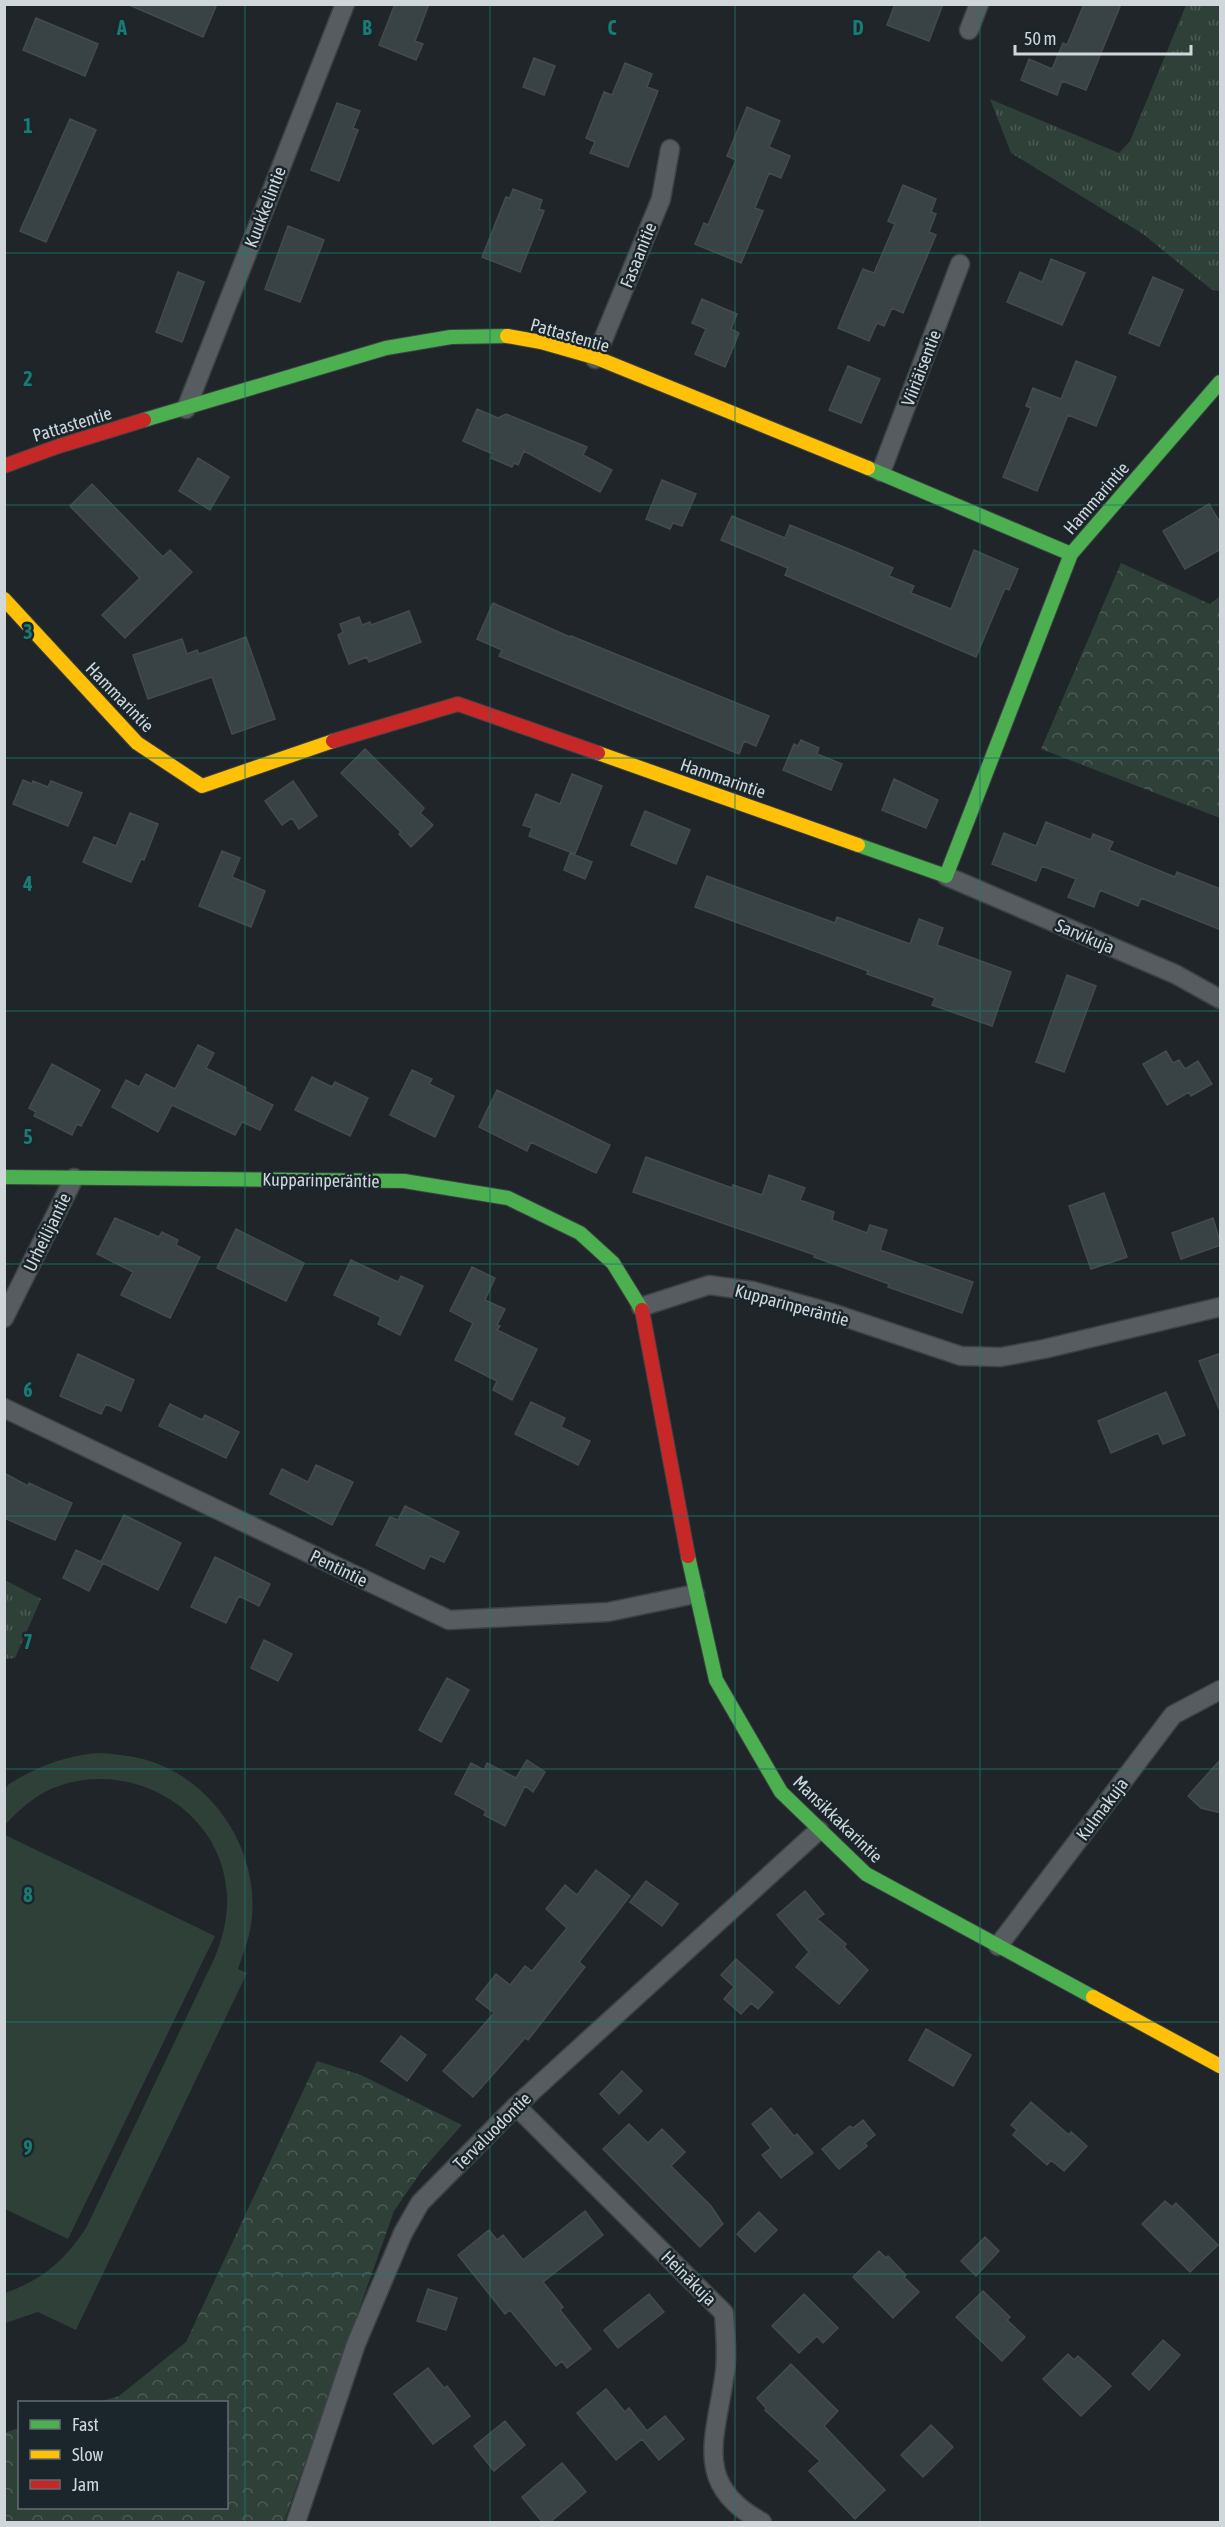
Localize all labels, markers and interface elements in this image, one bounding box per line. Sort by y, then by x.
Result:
text: A [116,16,127,39]
text: B [362,16,372,39]
text: C [608,16,617,39]
text: D [852,16,864,39]
scale bar [1015,18,1190,56]
text: 50 m [1024,28,1056,49]
text: 1 [23,114,33,137]
street label: Kuukkelintie [240,164,290,250]
street label: Fasaanitie [615,219,661,291]
street label: Pattastentie [528,314,612,356]
street label: Viiriäisentie [897,327,945,409]
text: 2 [23,367,33,390]
street label: Pattastentie [30,402,114,446]
street label: Hammarintie [1059,458,1133,538]
text: 3 [23,620,33,643]
street label: Hammarintie [82,658,158,736]
street label: Hammarintie [678,754,768,802]
text: 4 [22,872,33,895]
street label: Sarvikuja [1052,914,1118,958]
text: 5 [23,1125,33,1148]
street label: Kupparinperäntie [262,1168,380,1192]
street label: Urheilijantie [19,1189,75,1275]
street label: Kupparinperäntie [733,1280,851,1330]
text: 6 [23,1378,33,1401]
street label: Pentintie [307,1545,371,1591]
text: 7 [23,1630,33,1653]
street label: Mansikkakarintie [789,1771,887,1867]
street label: Kulmakuja [1072,1774,1132,1844]
text: 8 [23,1883,33,1906]
street label: Tervaluodontie [449,2088,535,2174]
text: 9 [23,2136,33,2159]
street label: Heinäkuja [657,2246,721,2310]
legend [18,2401,228,2509]
text: Fast [72,2414,99,2435]
text: Slow [72,2444,103,2465]
text: Jam [72,2474,99,2495]

